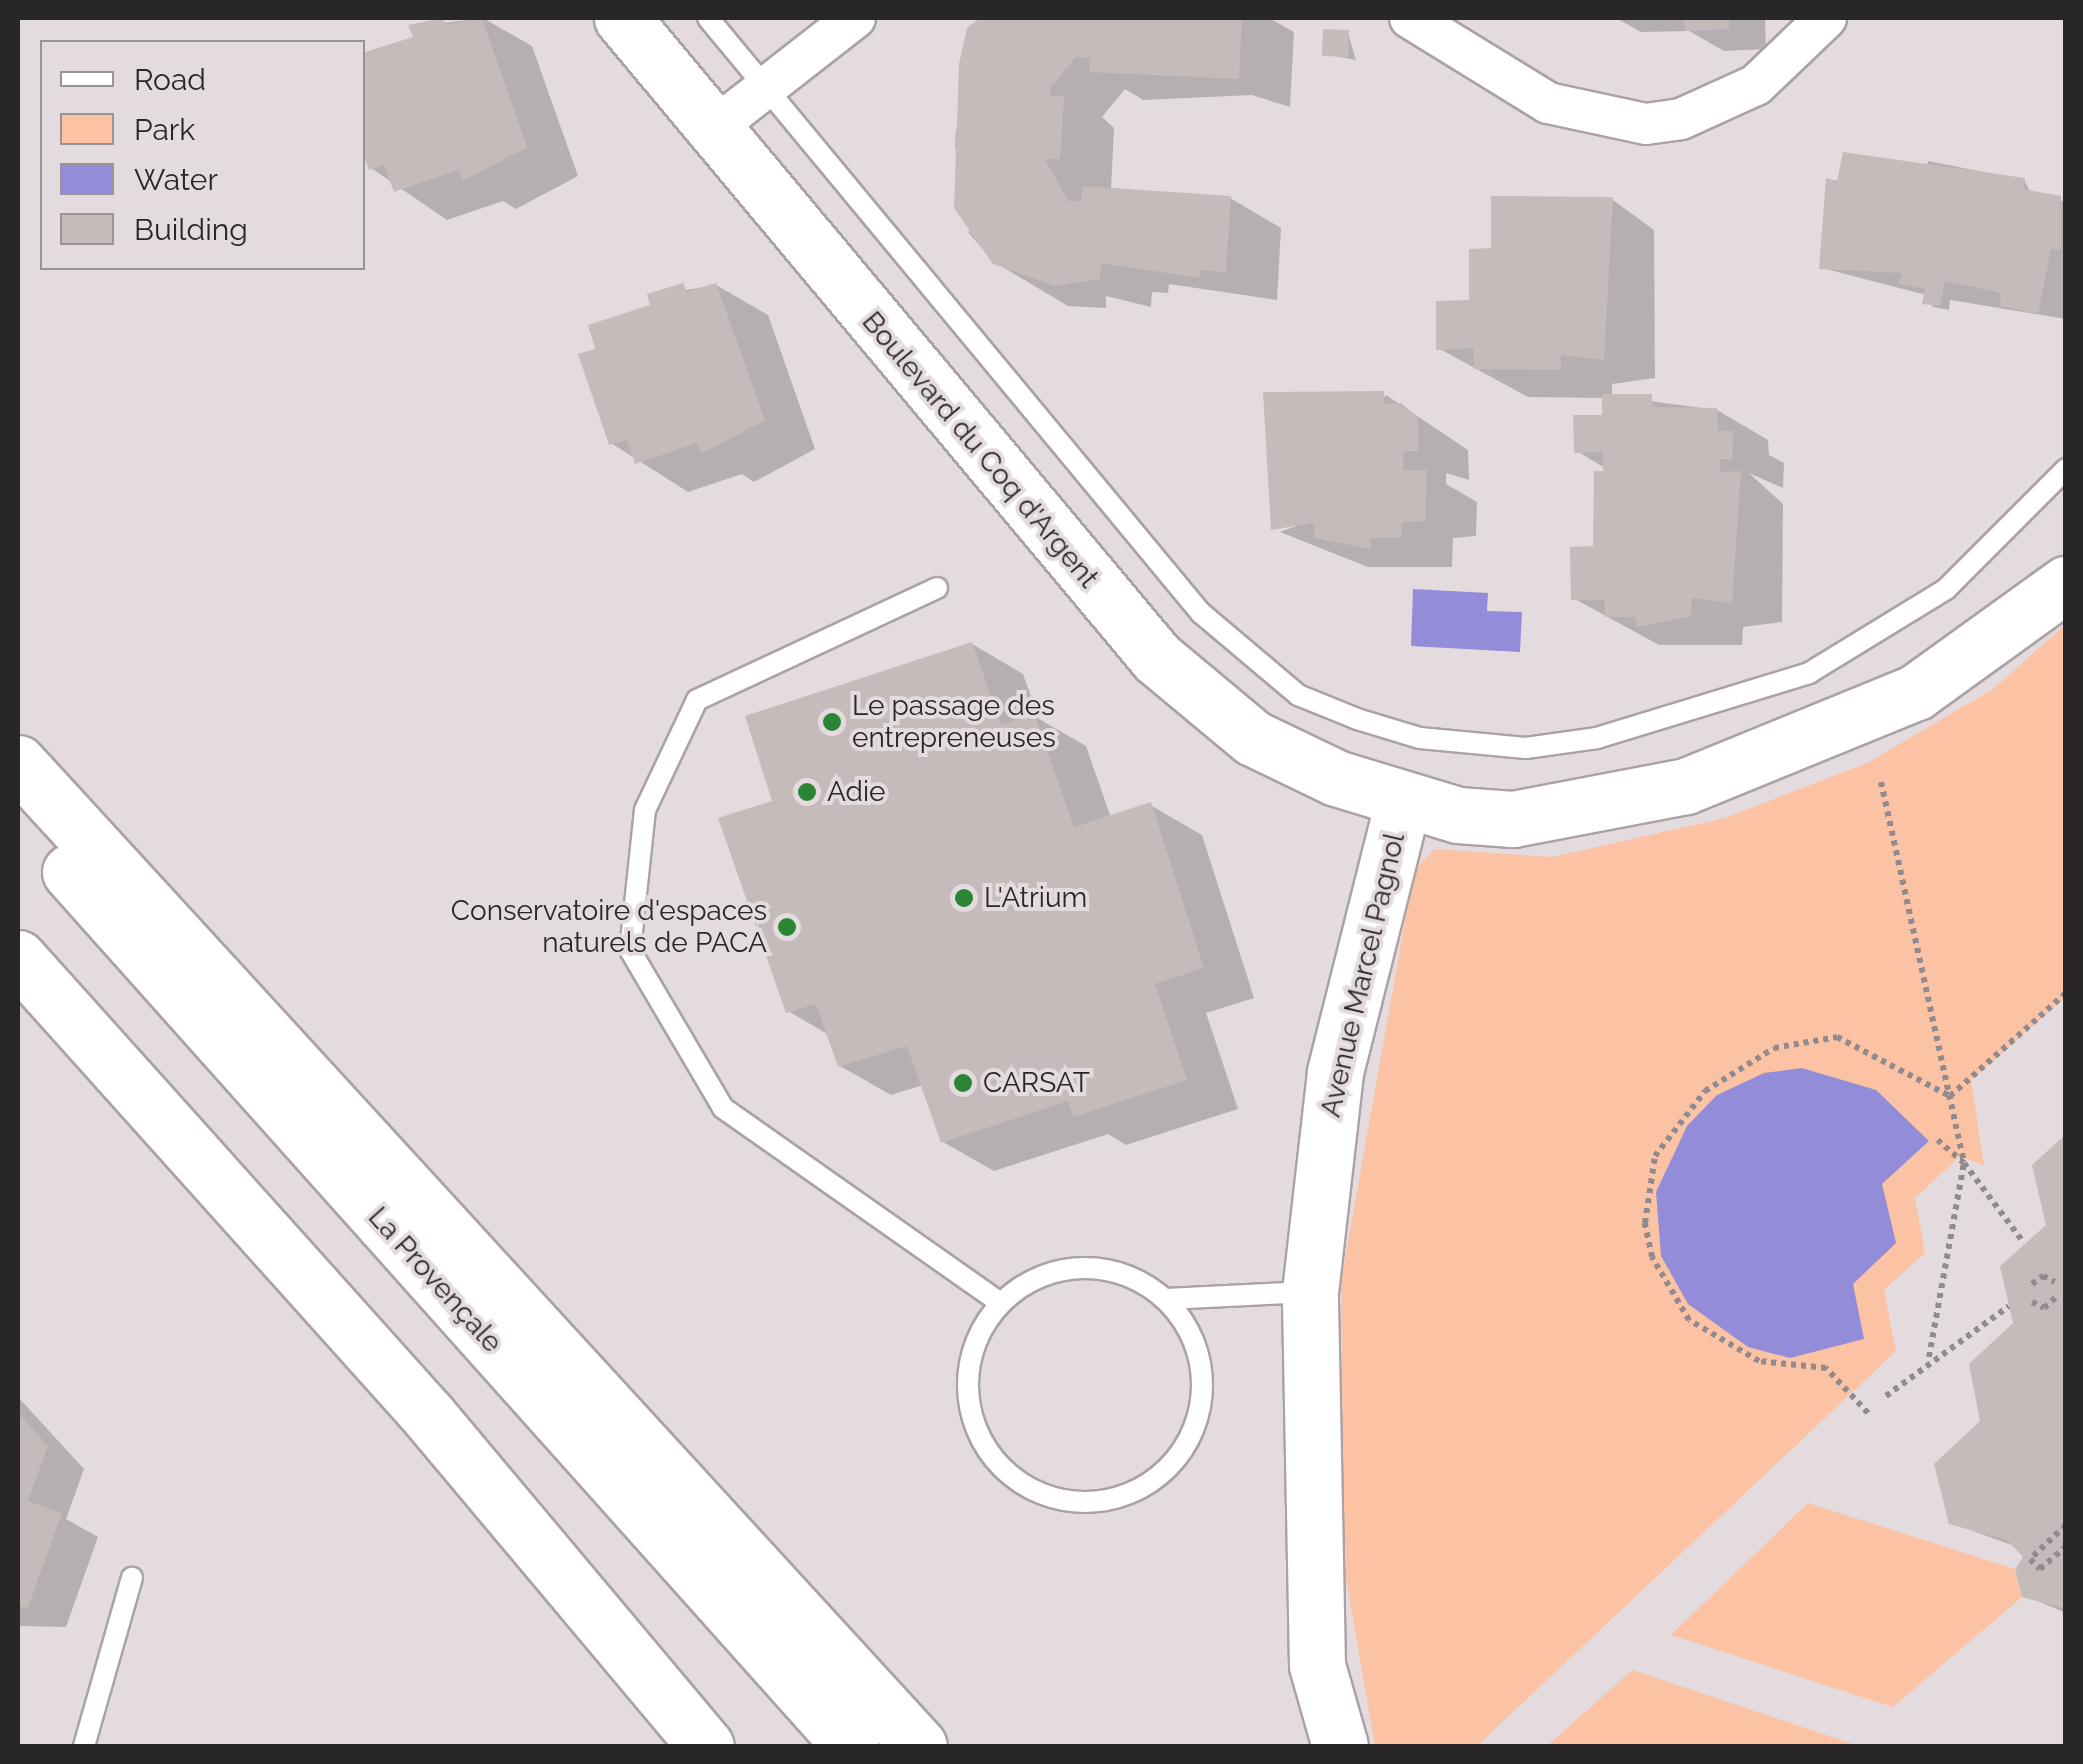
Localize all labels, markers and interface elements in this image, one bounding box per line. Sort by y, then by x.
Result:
legend [40,40,365,270]
text: Road [134,62,206,97]
text: Park [134,112,195,147]
text: Water [134,162,218,197]
text: Building [134,212,248,247]
street label: Boulevard du Coq d'Argent [855,305,1105,595]
place label: Le passage des entrepreneuses [852,689,1056,755]
marker: Le passage des entrepreneuses [821,711,843,733]
place label: Adie [827,775,885,809]
marker: Adie [796,781,818,803]
street label: Avenue Marcel Pagnol [1314,829,1412,1121]
place label: L'Atrium [984,881,1087,915]
marker: L'Atrium [953,887,975,909]
place label: Conservatoire d'espaces naturels de PACA [451,894,767,960]
marker: Conservatoire d'espaces naturels de PACA [776,916,798,938]
place label: CARSAT [983,1066,1090,1100]
marker: CARSAT [952,1072,974,1094]
street label: La Provençale [361,1201,509,1359]

